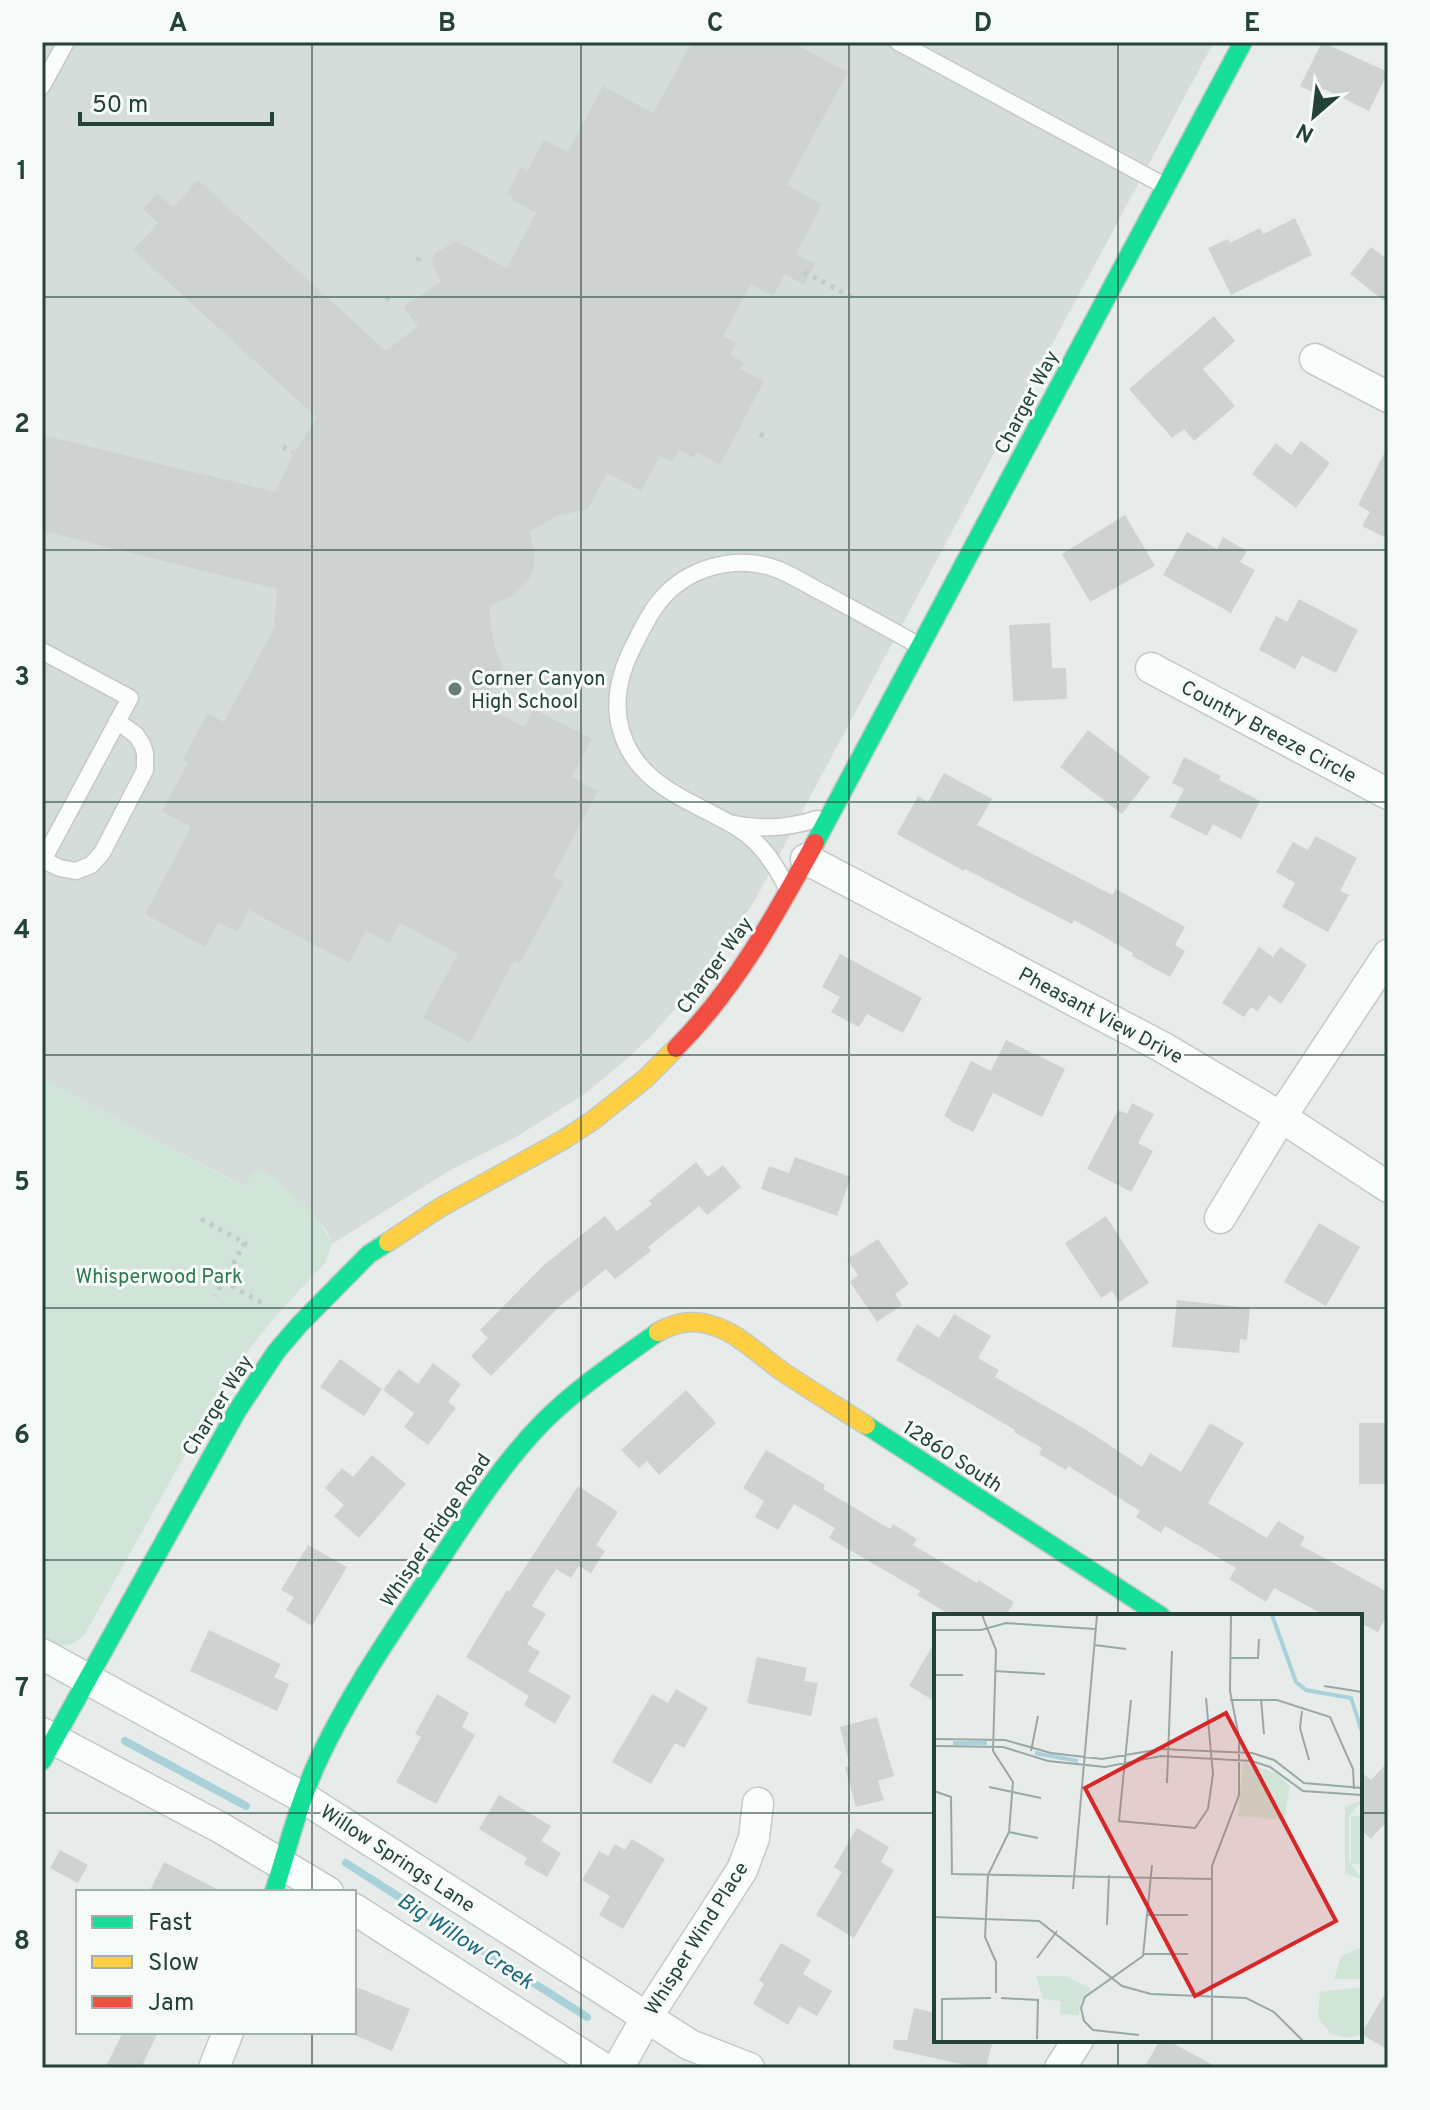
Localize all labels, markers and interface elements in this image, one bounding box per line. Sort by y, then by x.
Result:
text: A [169,8,187,41]
text: B [438,8,456,41]
text: C [707,8,723,41]
text: D [974,8,992,41]
text: E [1244,8,1260,41]
scale bar [80,76,272,126]
north arrow [1274,76,1354,156]
text: 50 m [92,91,148,121]
text: N [1292,116,1319,147]
text: 1 [17,156,27,189]
street label: Charger Way [990,347,1066,459]
text: 2 [14,409,30,442]
text: 3 [14,662,30,695]
place label: Corner Canyon High School [471,667,606,716]
street label: Country Breeze Circle [1176,675,1360,790]
marker: Corner Canyon High School [446,680,464,698]
street label: Charger Way [672,912,760,1020]
text: 4 [14,915,30,948]
street label: Pheasant View Drive [1013,962,1187,1071]
text: 5 [14,1167,30,1200]
park label: Whisperwood Park [75,1265,243,1291]
street label: Charger Way [177,1351,260,1461]
street label: 12860 South [897,1416,1007,1500]
text: 6 [14,1420,30,1453]
street label: Whisper Ridge Road [376,1449,498,1613]
inset map [934,1614,1362,2042]
text: 7 [15,1673,29,1706]
street label: Willow Springs Lane [315,1800,479,1919]
street label: Whisper Wind Place [640,1857,755,2021]
water label: Big Willow Creek [392,1888,539,1997]
legend [76,1890,356,2034]
text: Fast [148,1909,192,1939]
text: 8 [14,1926,30,1959]
text: Slow [148,1949,199,1979]
text: Jam [148,1989,194,2019]

